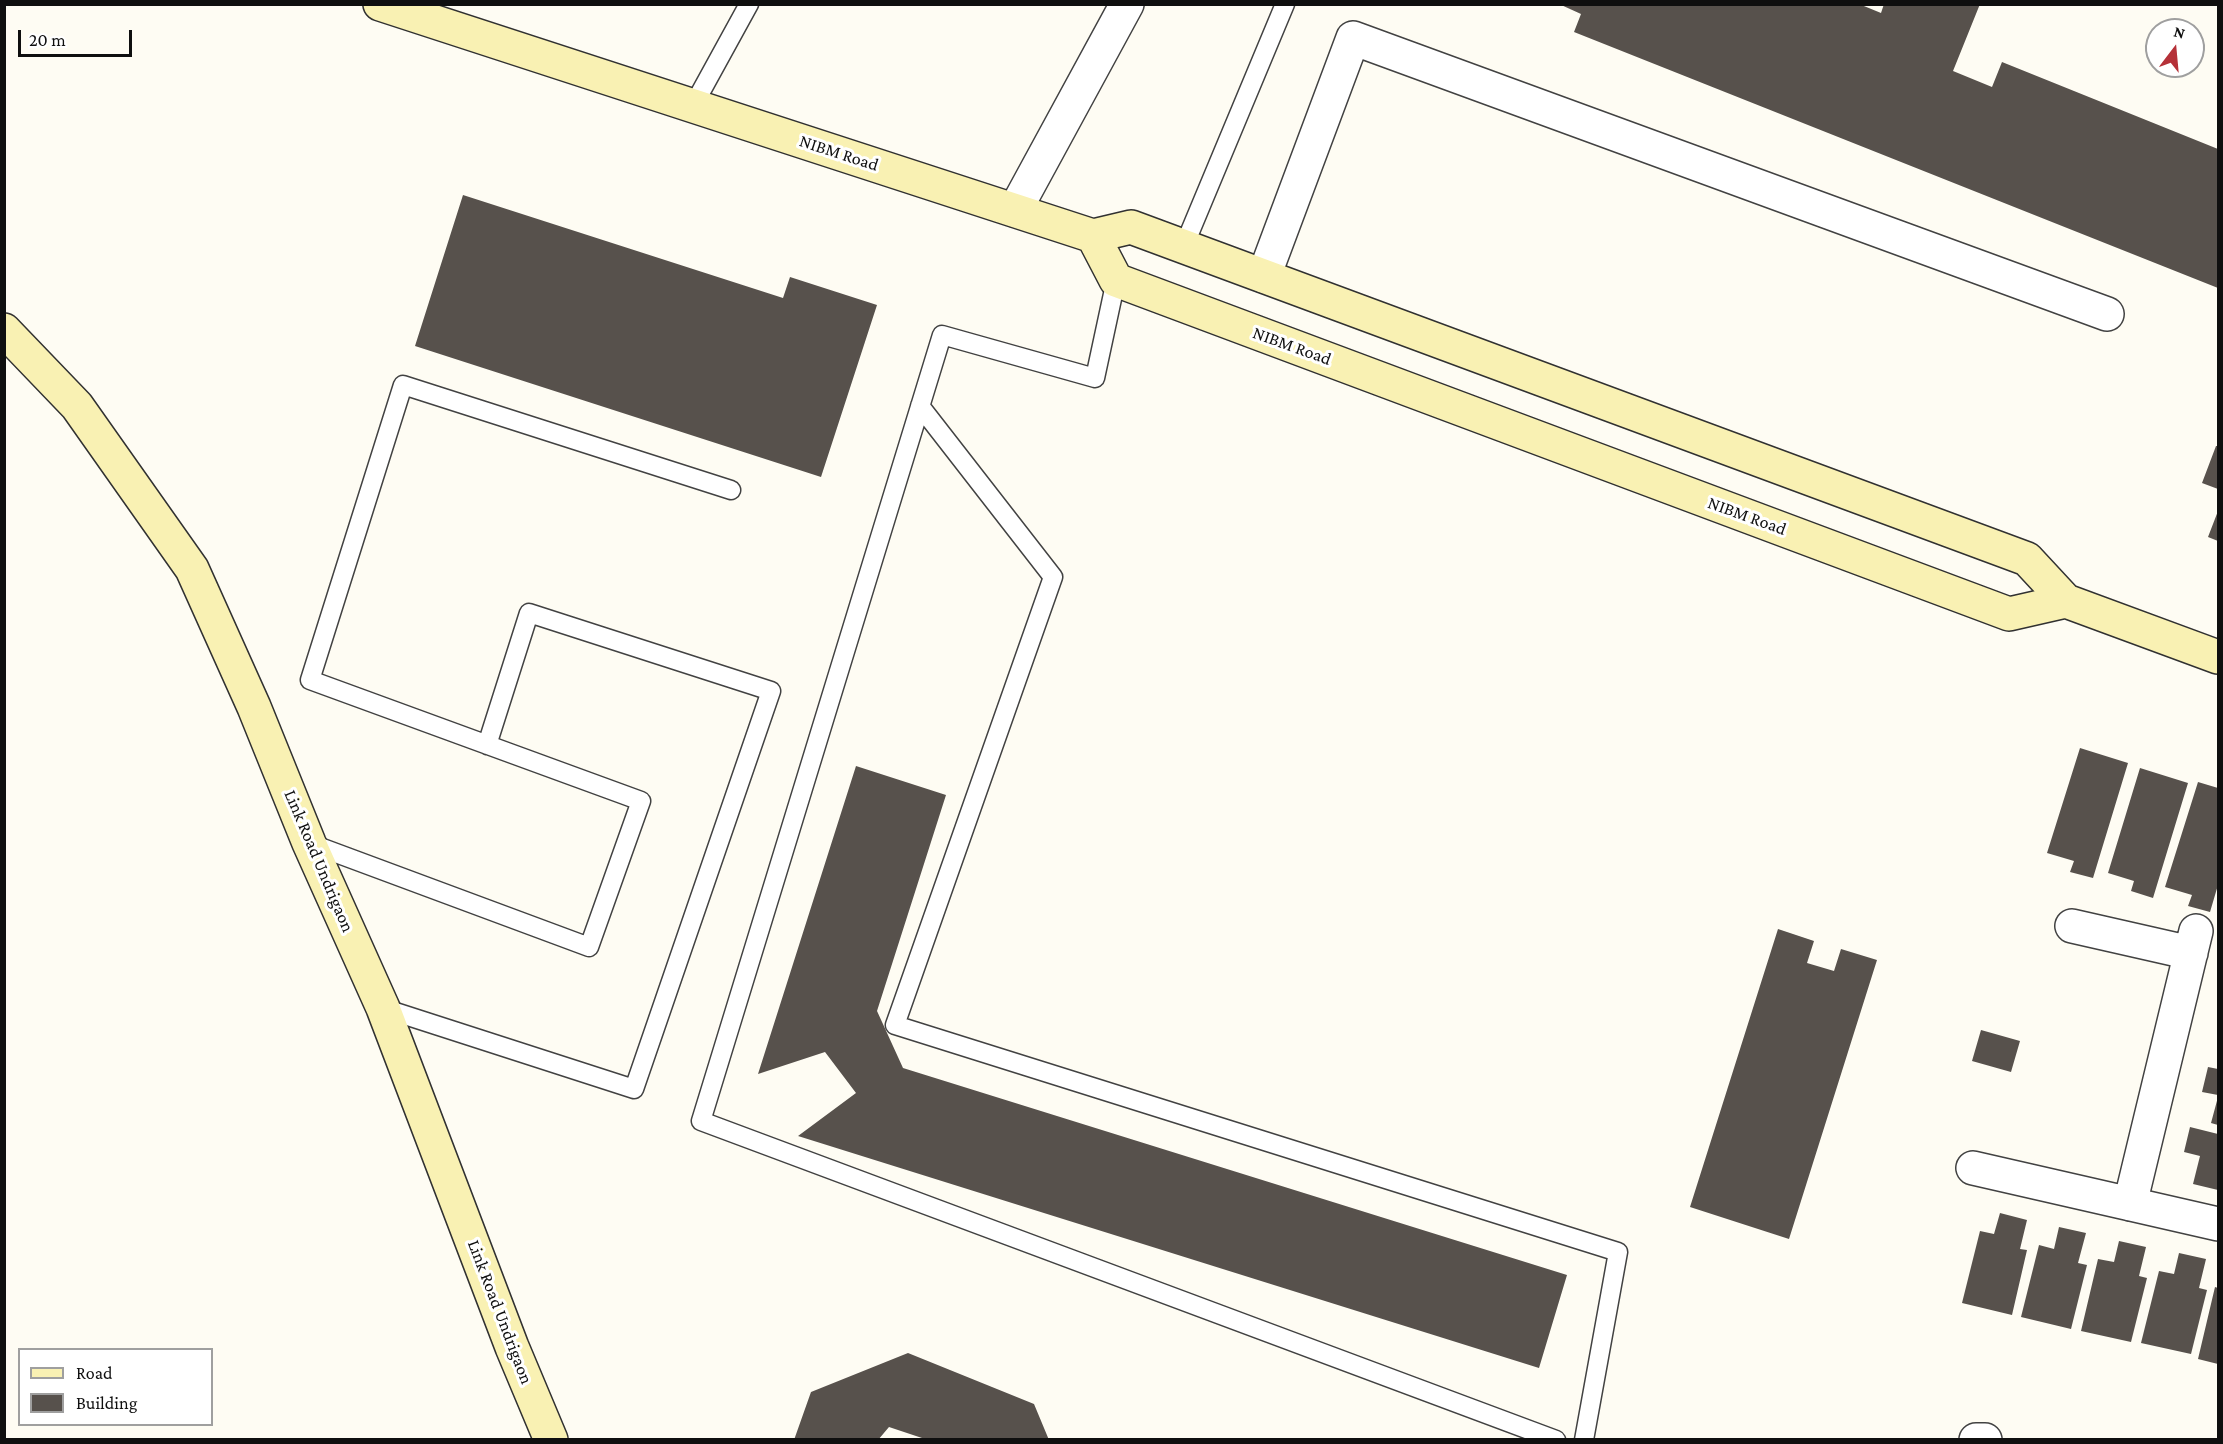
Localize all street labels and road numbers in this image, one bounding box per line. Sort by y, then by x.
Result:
street label: NIBM Road [797,130,881,176]
street label: NIBM Road [1250,322,1334,370]
street label: NIBM Road [1705,492,1789,540]
street label: Link Road Undrigaon [279,787,359,935]
street label: Link Road Undrigaon [463,1237,537,1387]

